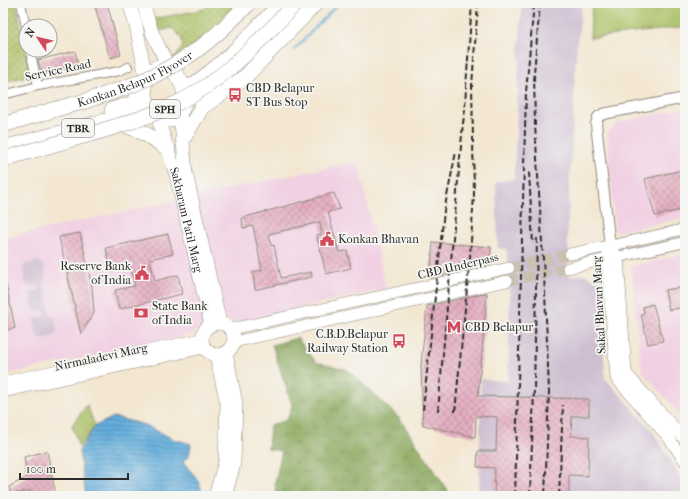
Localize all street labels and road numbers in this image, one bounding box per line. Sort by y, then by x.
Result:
street label: Konkan Belapur Flyover [76,48,196,110]
street label: Service Road [24,56,93,84]
road number: SPH [150,100,180,118]
road number: TBR [62,119,94,137]
street label: Sakharam Patil Marg [167,165,206,275]
street label: CBD Underpass [416,250,500,282]
street label: Sakal Bhavan Marg [589,255,609,354]
street label: Nirmaladevi Marg [53,340,149,374]

